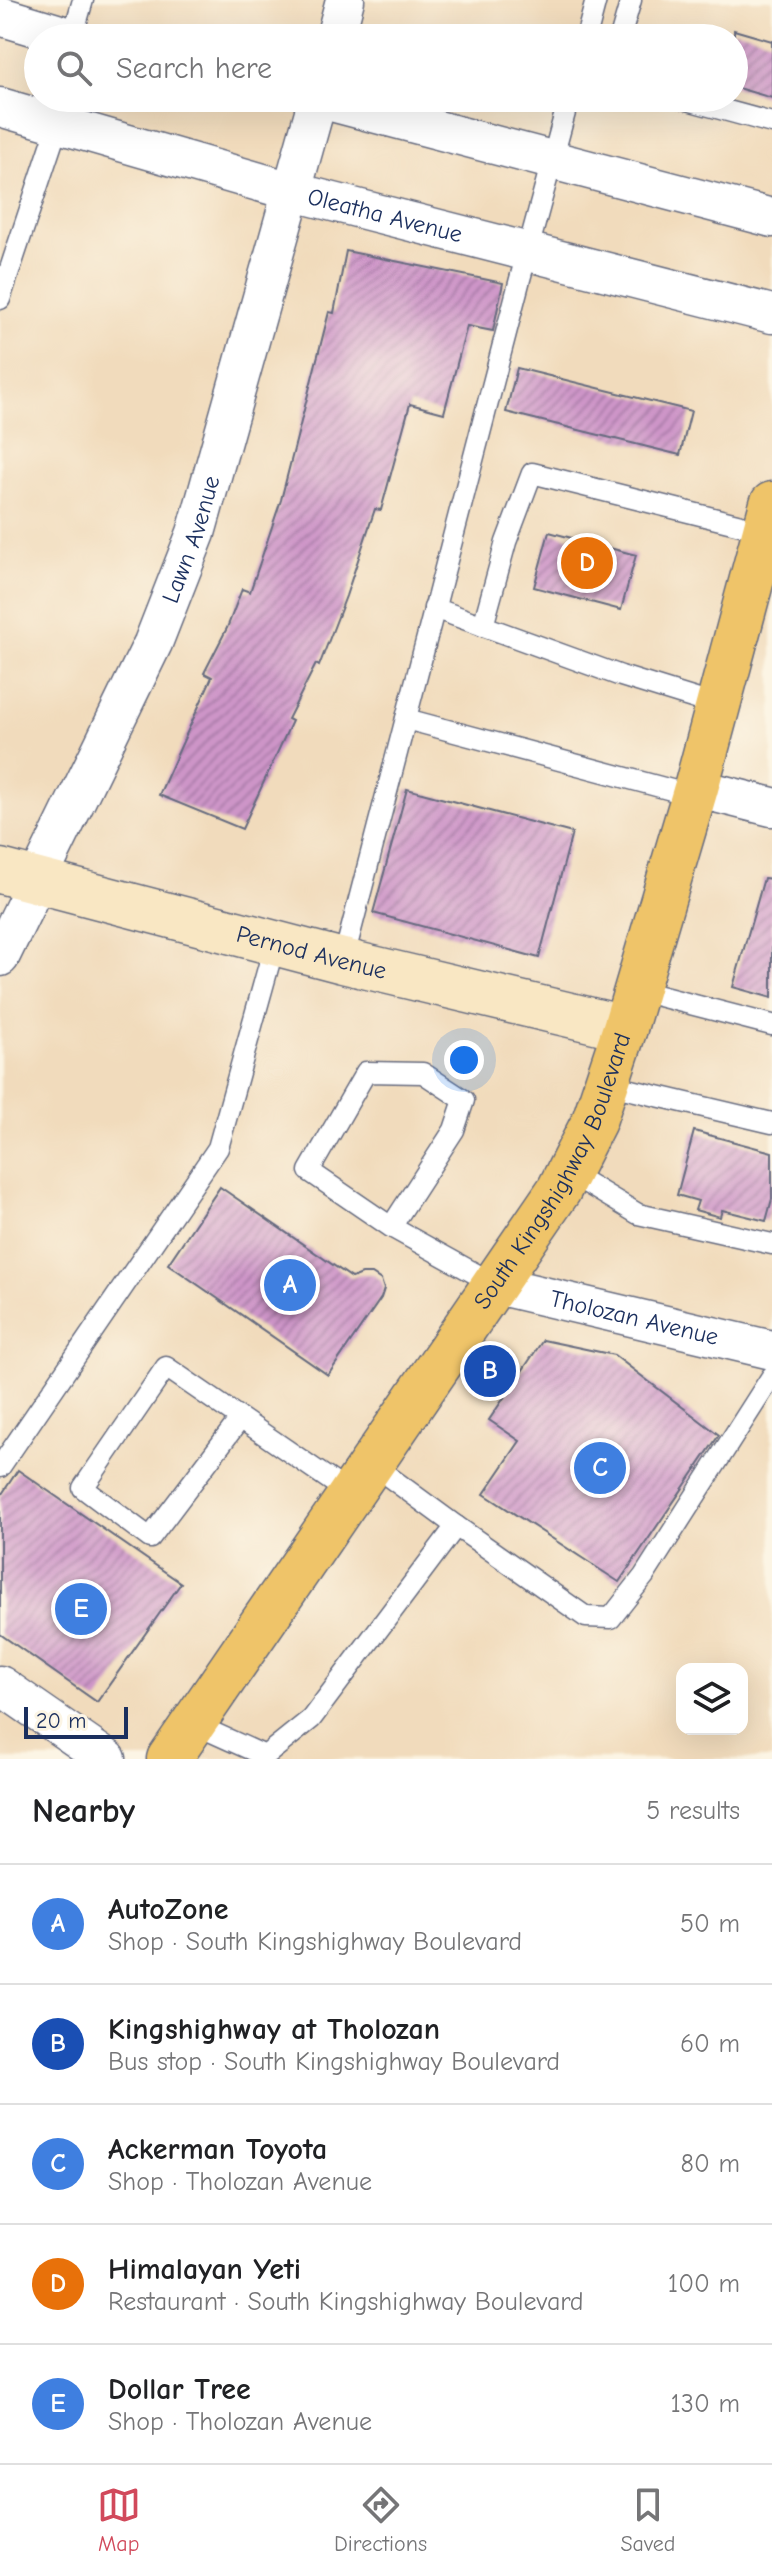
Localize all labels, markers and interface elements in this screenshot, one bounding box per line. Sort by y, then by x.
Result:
search box [24,24,748,112]
icon: search [52,46,96,90]
text: Search here [116,51,272,86]
street label: Oleatha Avenue [305,182,465,248]
street label: Lawn Avenue [156,472,225,607]
pin: D [561,533,613,593]
street label: Pernod Avenue [233,920,389,985]
street label: South Kingshighway Boulevard [468,1029,636,1314]
your location [444,1040,484,1080]
pin: A [264,1255,316,1315]
street label: Tholozan Avenue [547,1284,721,1351]
pin: B [464,1341,516,1401]
pin: C [574,1438,626,1498]
pin: E [55,1579,107,1639]
map controls [676,1663,748,1735]
button: layers [676,1663,748,1735]
scale bar [24,1703,128,1739]
text: 20 m [36,1708,86,1734]
text: Nearby [32,1791,135,1831]
text: 5 results [646,1796,740,1826]
text: AutoZone [108,1892,229,1927]
text: A [51,1909,65,1939]
text: 50 m [680,1909,740,1939]
text: Shop · South Kingshighway Boulevard [108,1927,522,1957]
text: Kingshighway at Tholozan [108,2012,440,2047]
text: B [50,2029,66,2059]
text: 60 m [680,2029,740,2059]
text: Bus stop · South Kingshighway Boulevard [108,2047,560,2077]
text: Ackerman Toyota [108,2132,327,2167]
text: C [50,2149,66,2179]
text: 80 m [681,2149,740,2179]
text: Shop · Tholozan Avenue [108,2167,372,2197]
text: Himalayan Yeti [108,2252,301,2287]
text: D [50,2269,66,2299]
text: 100 m [668,2269,740,2299]
text: Restaurant · South Kingshighway Boulevard [108,2287,584,2317]
text: Dollar Tree [108,2372,251,2407]
text: E [50,2389,66,2419]
text: 130 m [671,2389,740,2419]
text: Shop · Tholozan Avenue [108,2407,372,2437]
tab: Map [97,2483,141,2557]
tab: Directions [334,2483,427,2557]
tab: Saved [620,2483,675,2557]

